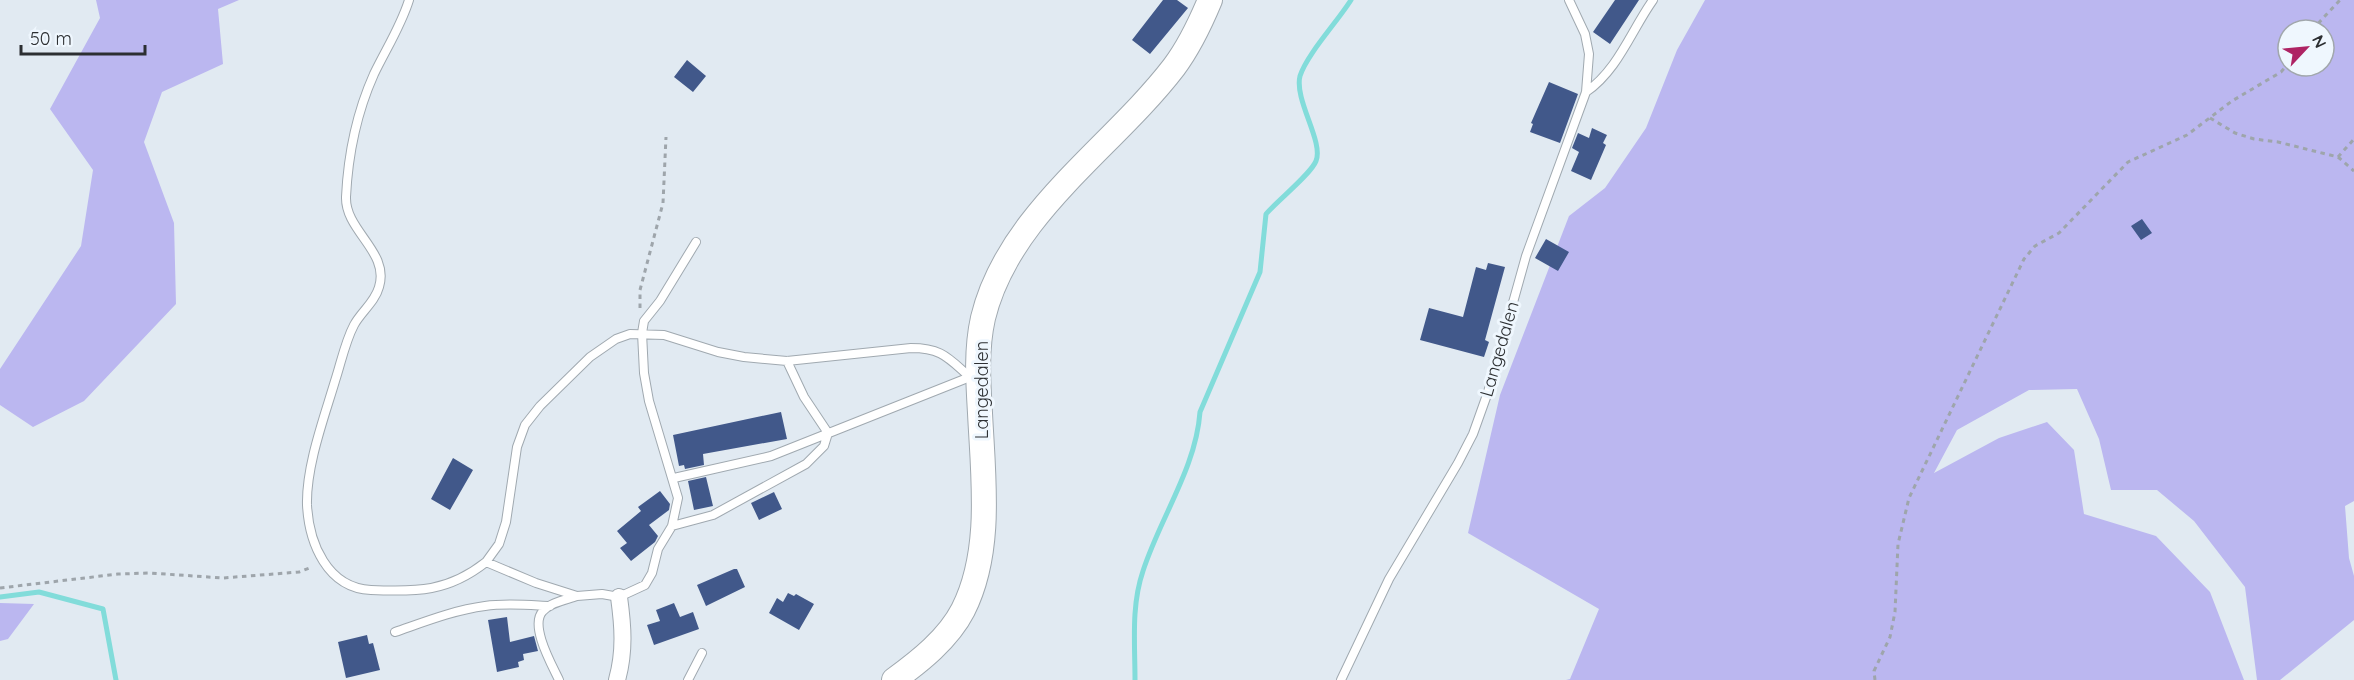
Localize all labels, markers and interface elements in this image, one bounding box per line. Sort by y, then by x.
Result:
scale bar [21,18,146,56]
north arrow [2276,18,2336,78]
text: 50 m [30,27,72,50]
text: N [2308,32,2331,51]
street label: Langedalen [1474,299,1524,399]
street label: Langedalen [970,341,993,439]

